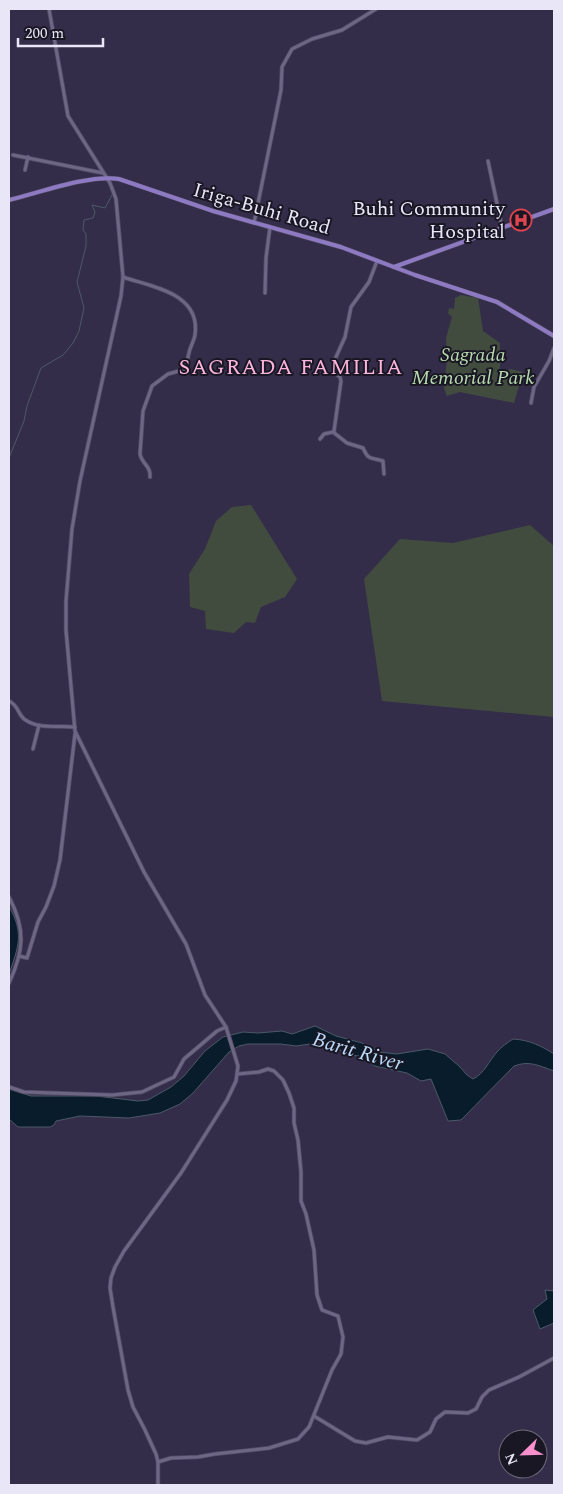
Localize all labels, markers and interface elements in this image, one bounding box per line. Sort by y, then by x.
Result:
scale bar [18,15,102,47]
text: 200 m [25,22,64,45]
street label: Iriga-Buhi Road [189,175,334,243]
place label: Buhi Community Hospital [352,194,506,247]
hospital icon: Buhi Community Hospital [509,208,533,232]
park label: Sagrada Memorial Park [411,340,535,393]
district label: SAGRADA FAMILIA [178,351,404,384]
water label: Barit River [308,1024,408,1080]
north arrow [498,1429,548,1479]
text: N [500,1450,523,1468]

